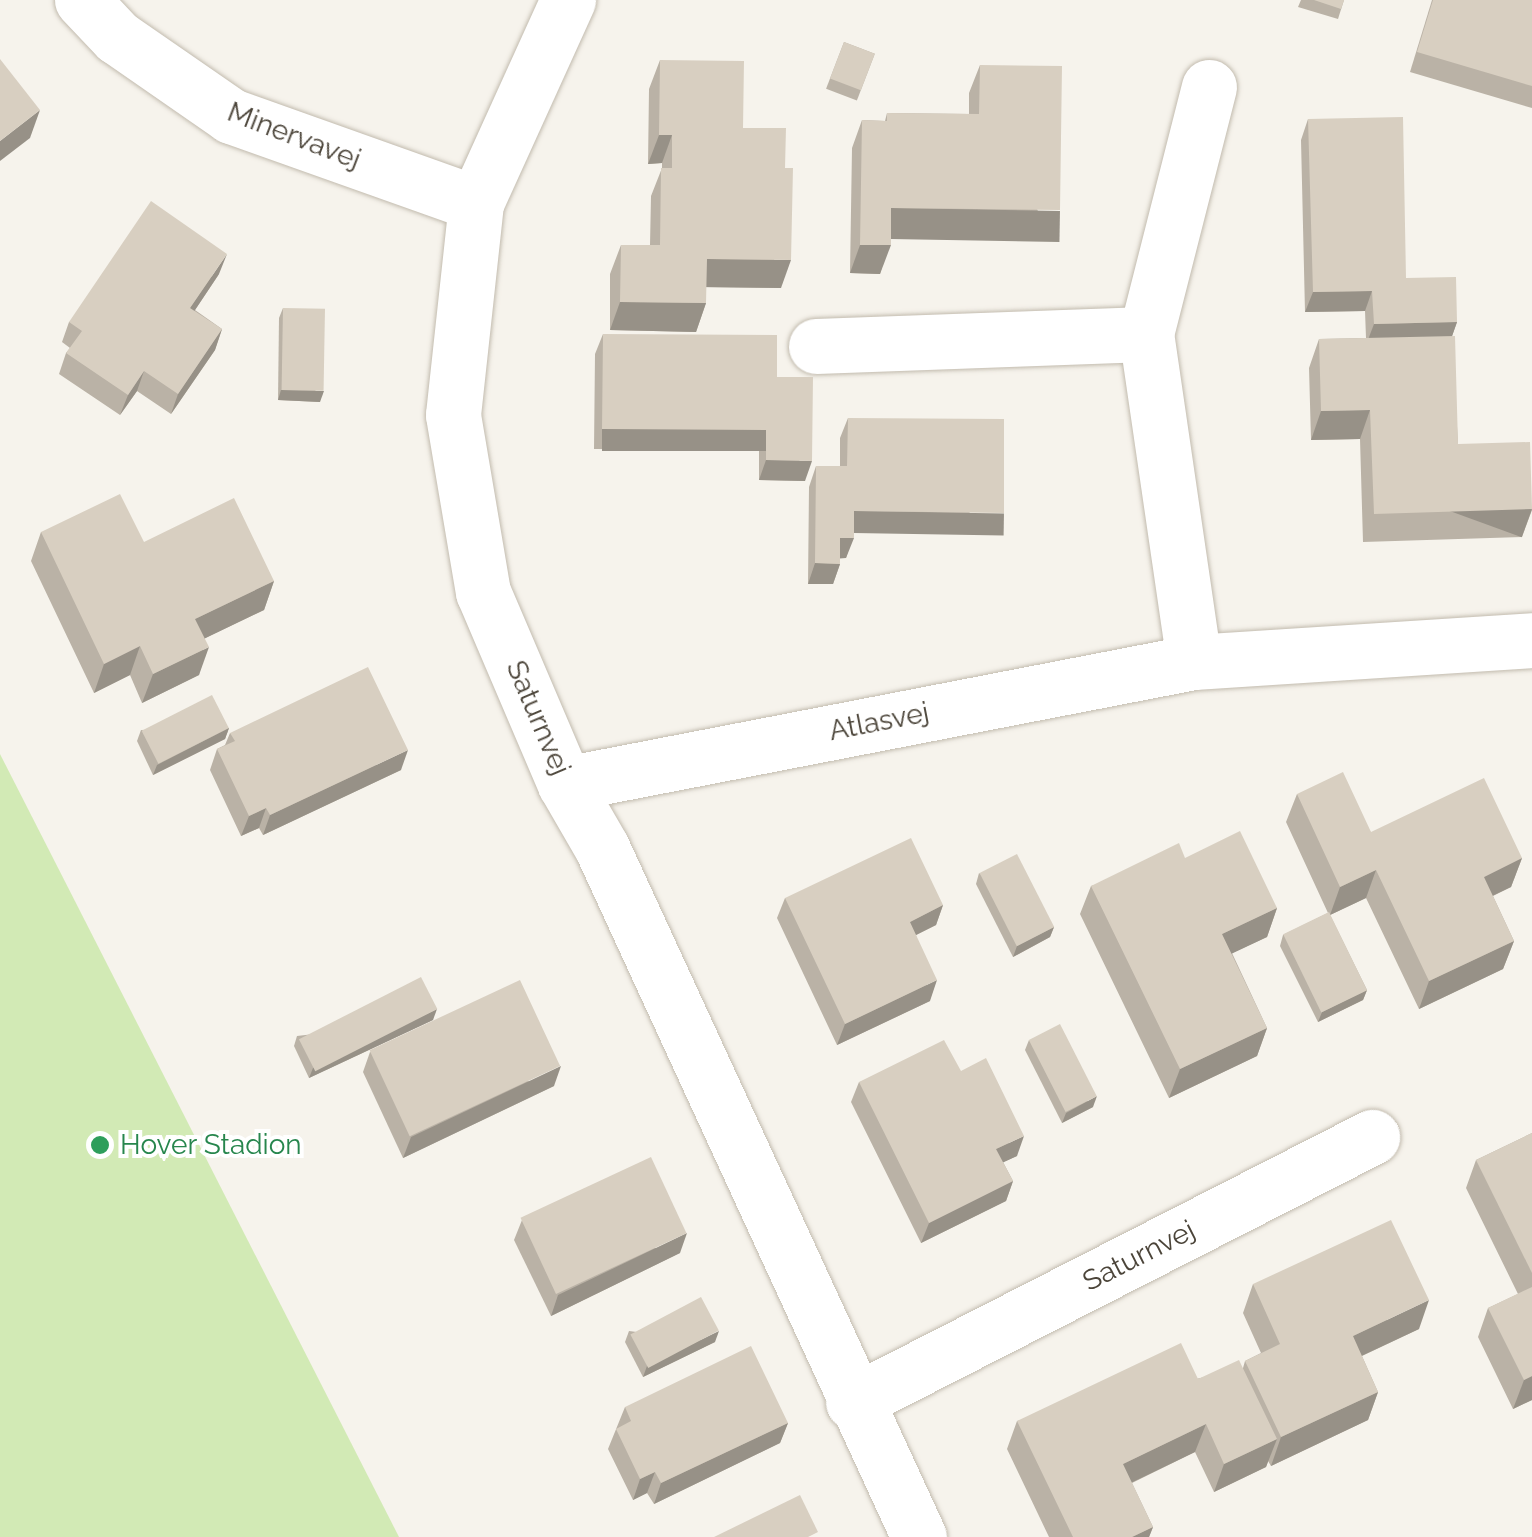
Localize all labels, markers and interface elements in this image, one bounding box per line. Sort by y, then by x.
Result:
street label: Minervavej [223,95,365,177]
street label: Saturnvej [499,656,577,780]
street label: Atlasvej [826,696,932,748]
place label: Hover Stadion [120,1128,302,1162]
marker: Hover Stadion [89,1134,111,1156]
street label: Saturnvej [1077,1214,1201,1298]

